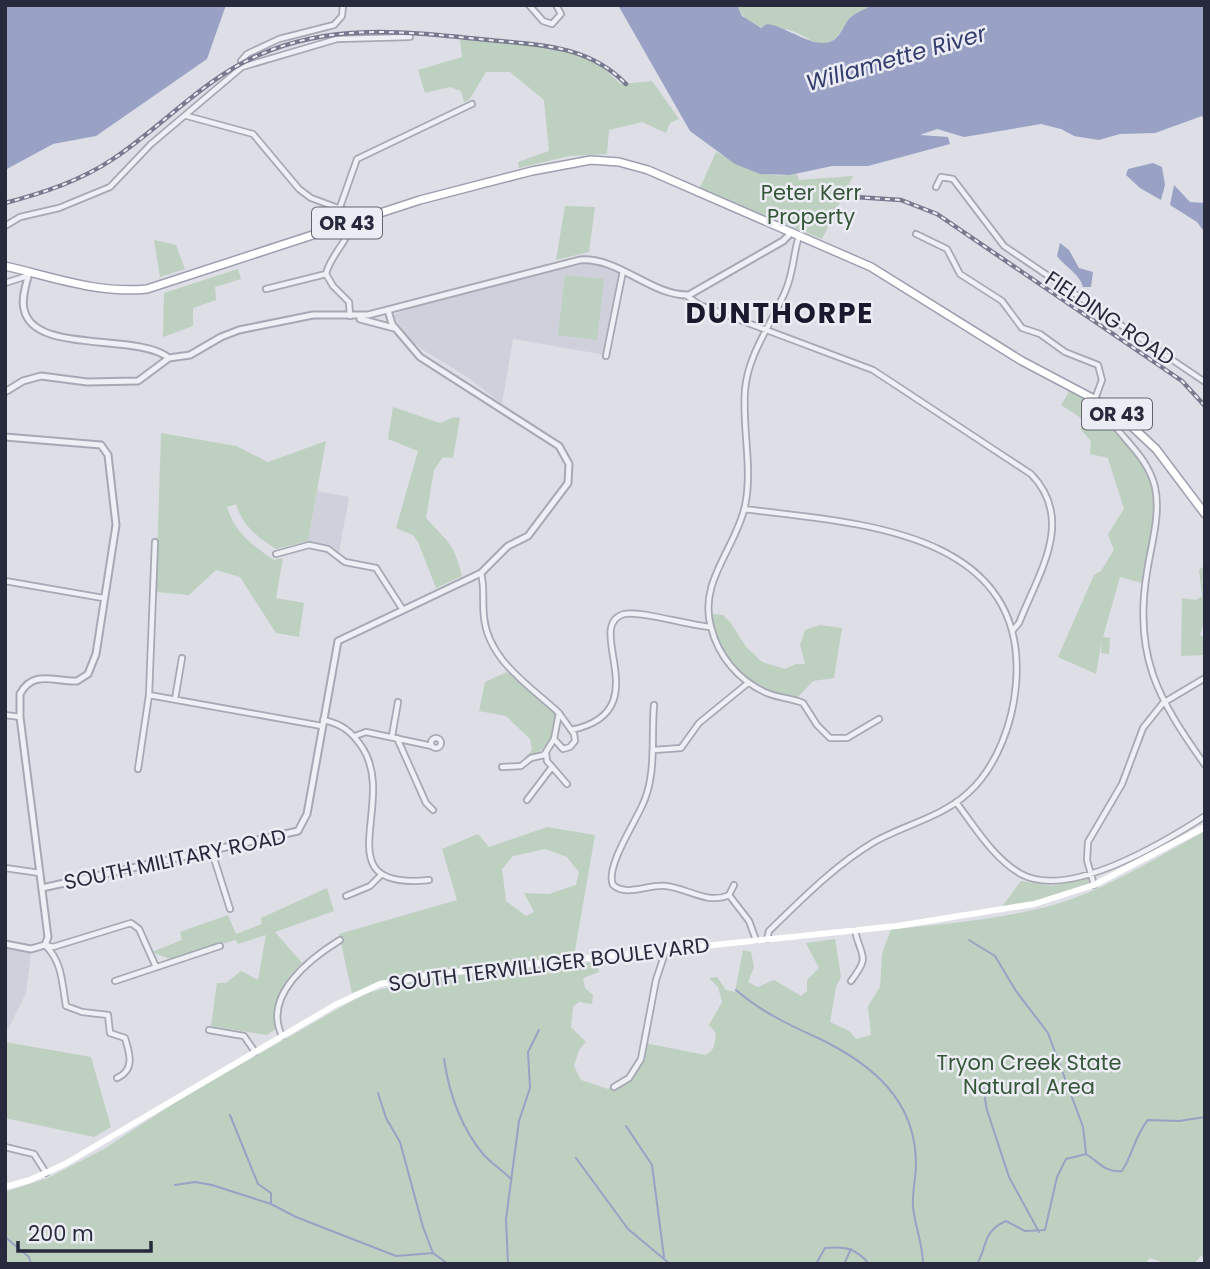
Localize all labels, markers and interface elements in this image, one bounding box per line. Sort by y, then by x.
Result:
water label: Willamette River [802,17,991,99]
park label: Peter Kerr Property [761,178,861,231]
road number: OR 43 [312,208,382,238]
street label: FIELDING ROAD [1039,264,1181,372]
district label: DUNTHORPE [685,294,875,333]
road number: OR 43 [1082,398,1152,430]
street label: SOUTH MILITARY ROAD [61,821,289,897]
street label: SOUTH TERWILLIGER BOULEVARD [387,930,711,998]
park label: Tryon Creek State Natural Area [937,1048,1121,1101]
scale bar [18,1210,150,1254]
text: 200 m [28,1219,94,1248]

